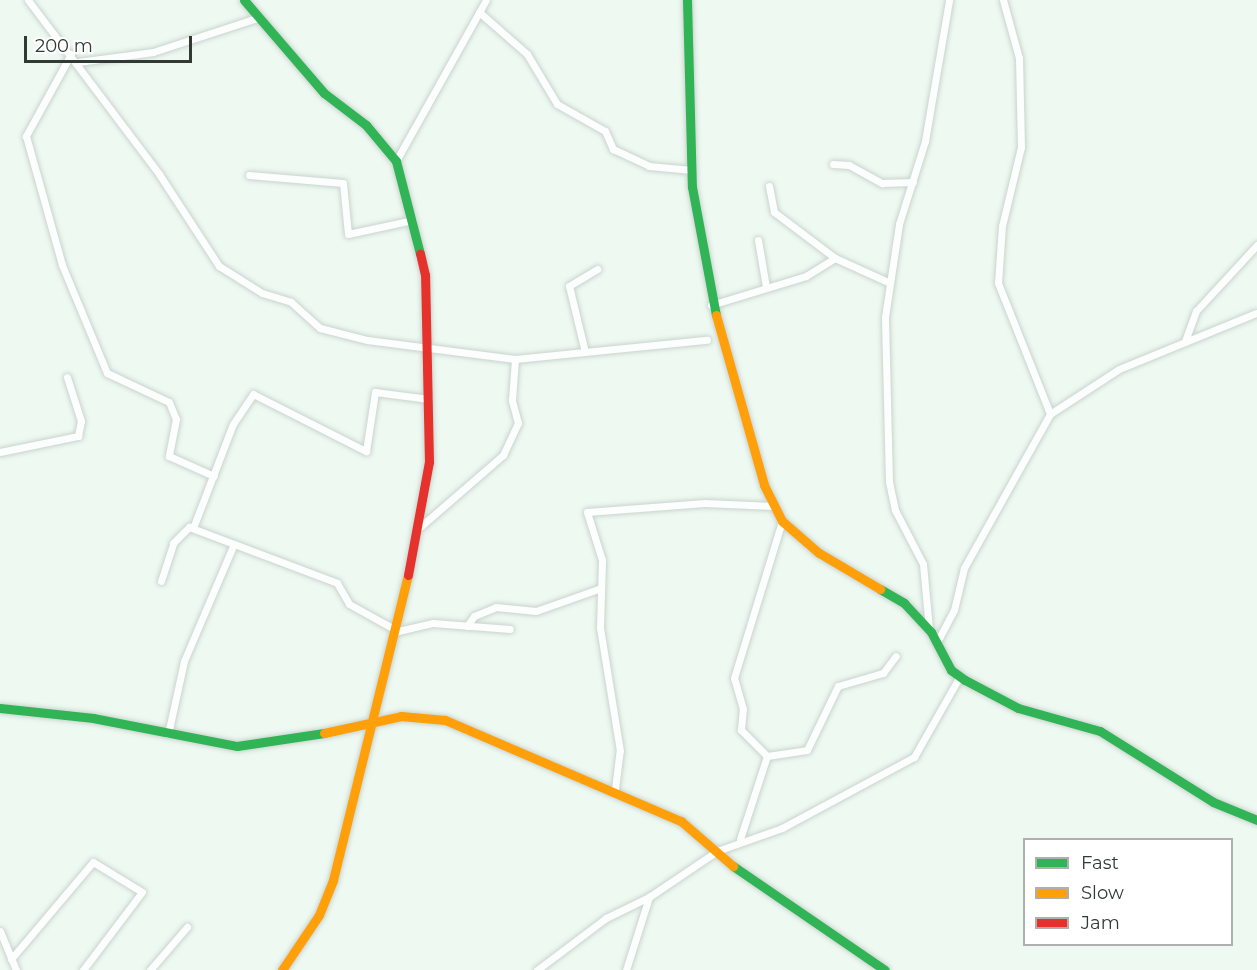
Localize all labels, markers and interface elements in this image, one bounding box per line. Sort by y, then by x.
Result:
scale bar [27,24,195,62]
text: 200 m [35,35,93,57]
legend [1023,838,1233,946]
text: Fast [1081,852,1119,874]
text: Slow [1081,882,1124,904]
text: Jam [1081,912,1120,934]

